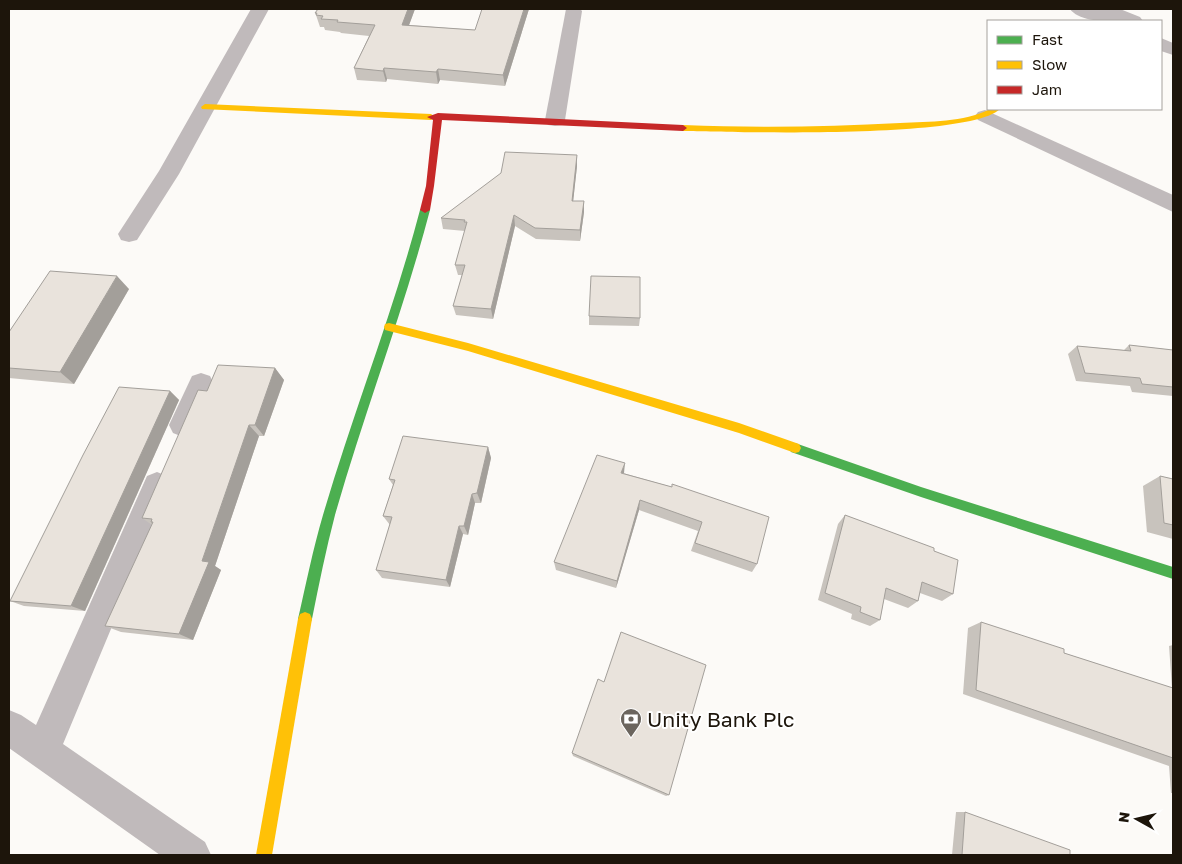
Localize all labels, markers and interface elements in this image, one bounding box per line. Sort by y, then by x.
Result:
legend [987,20,1162,110]
text: Fast [1032,30,1063,48]
text: Slow [1032,55,1067,73]
text: Jam [1032,80,1062,98]
place label: Unity Bank Plc [647,706,794,732]
bank icon: Unity Bank Plc [619,707,643,738]
north arrow [1112,794,1162,844]
text: N [1114,811,1133,824]

